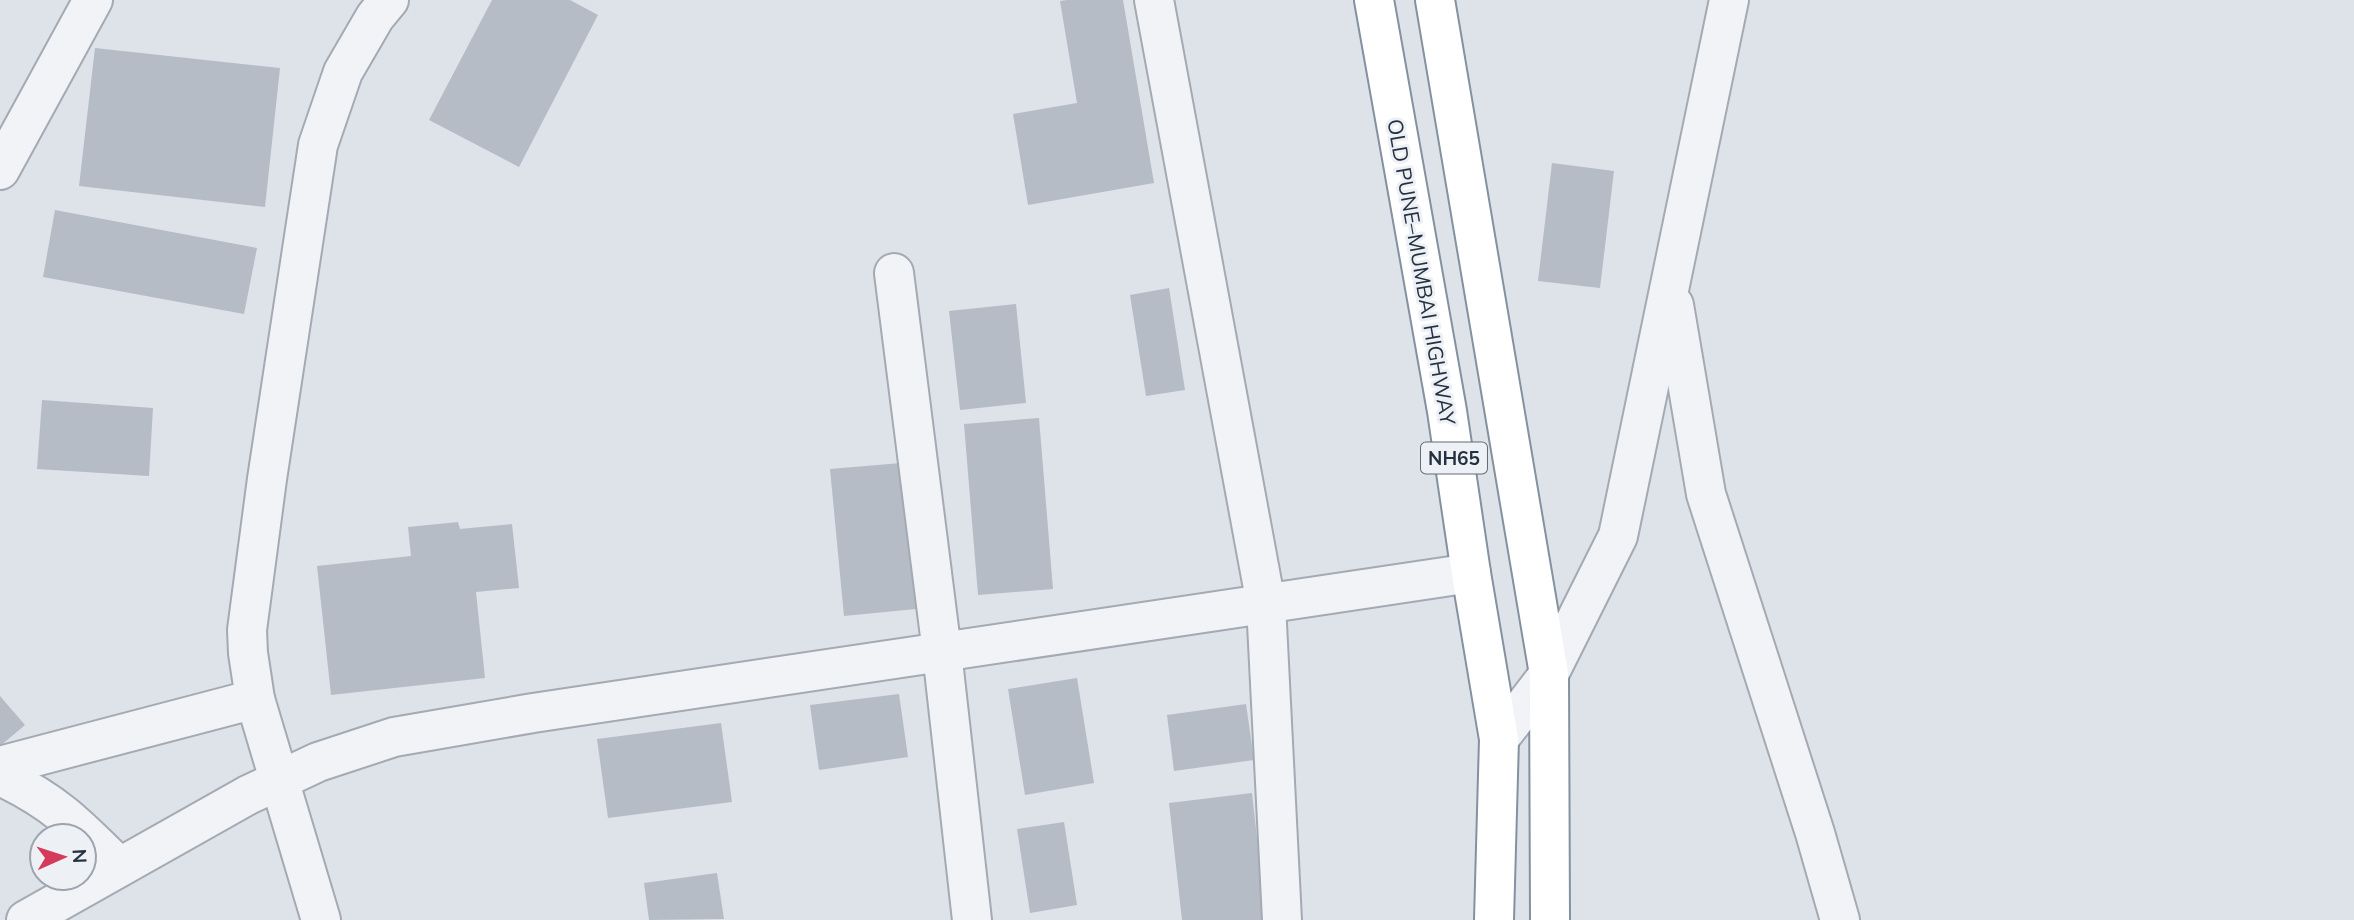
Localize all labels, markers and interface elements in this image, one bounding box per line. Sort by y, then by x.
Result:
street label: OLD PUNE–MUMBAI HIGHWAY [1382,117,1462,427]
road number: NH65 [1421,442,1487,474]
north arrow [28,822,98,892]
text: N [68,848,92,864]

